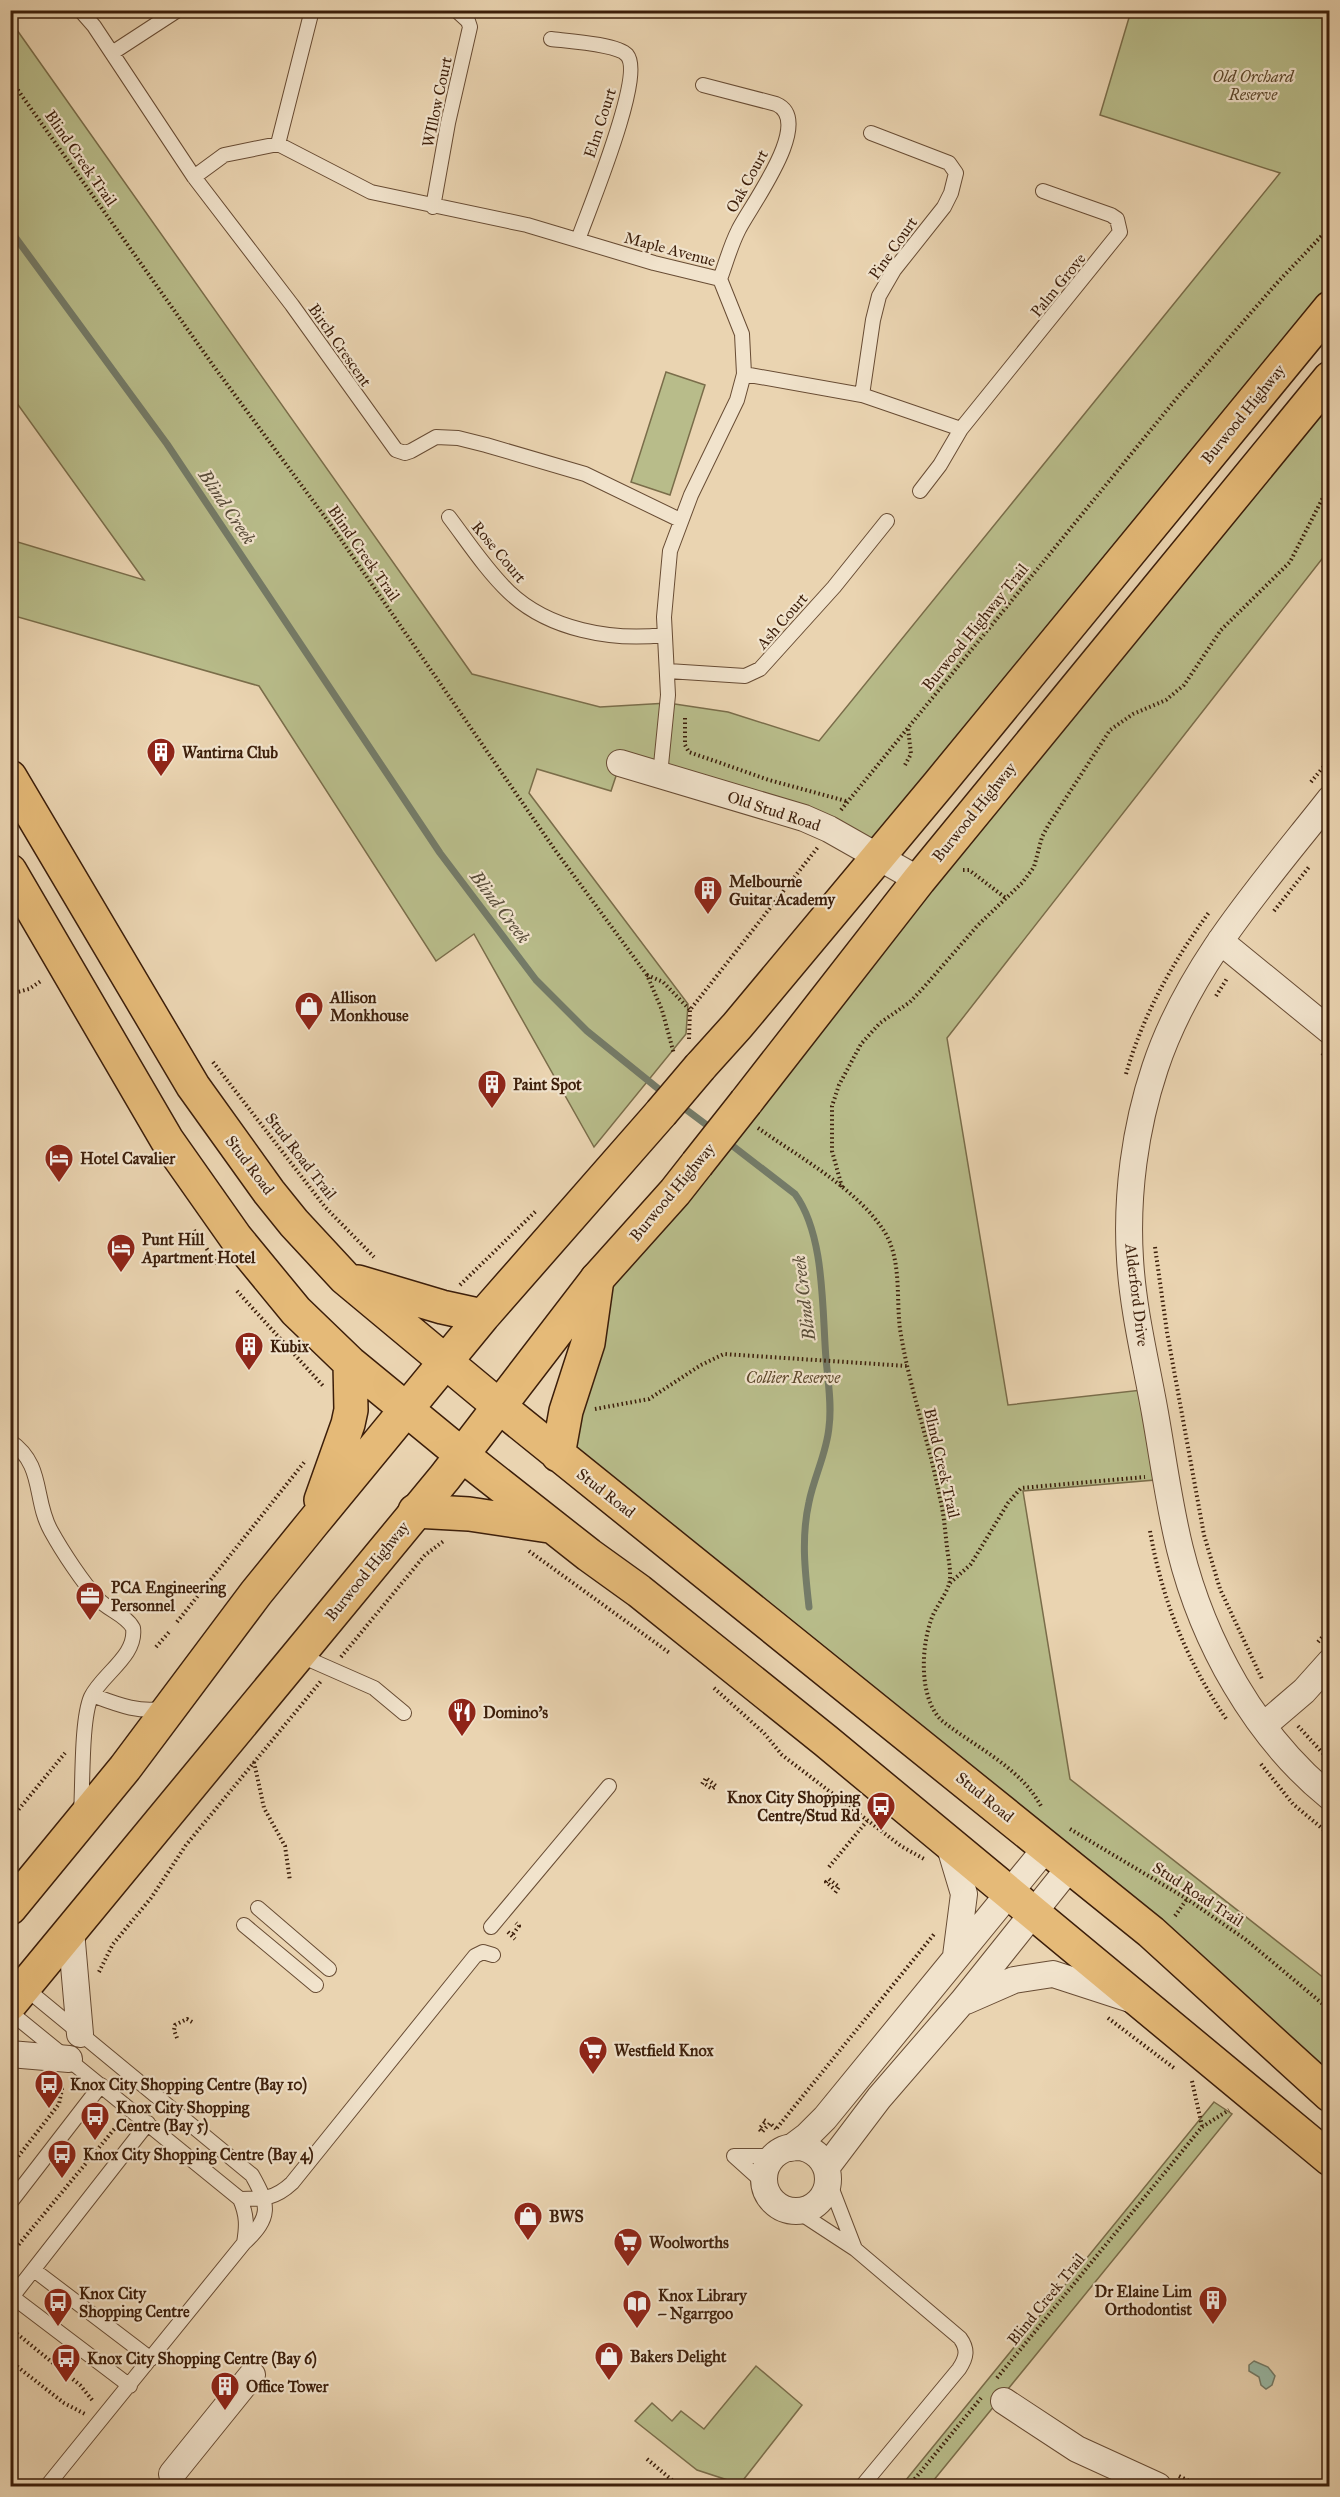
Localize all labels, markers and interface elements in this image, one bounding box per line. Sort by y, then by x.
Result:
street label: WIllow Court [418,55,456,149]
park label: Old Orchard Reserve [1212,67,1295,104]
street label: Elm Court [580,86,620,160]
street label: Blind Creek Trail [41,106,121,210]
street label: Oak Court [722,146,772,216]
street label: Pine Court [865,213,922,283]
street label: Maple Avenue [622,228,718,270]
street label: Palm Grove [1026,249,1090,321]
street label: Birch Crescent [304,300,376,390]
street label: Burwood Highway [1197,360,1290,468]
water label: Blind Creek [193,465,260,549]
street label: Blind Creek Trail [324,501,404,605]
street label: Rose Court [468,517,530,587]
street label: Burwood Highway Trail [918,559,1033,695]
street label: Ash Court [752,589,812,654]
building icon: Wantirna Club [145,736,177,778]
place label: Wantirna Club [182,743,278,762]
street label: Burwood Highway [928,758,1021,866]
street label: Old Stud Road [725,787,823,835]
water label: Blind Creek [465,865,535,948]
place label: Melbourne Guitar Academy [729,872,836,910]
building icon: Melbourne Guitar Academy [692,874,724,916]
place label: Allison Monkhouse [329,988,409,1025]
shop icon: Allison Monkhouse [293,990,325,1032]
building icon: Paint Spot [476,1068,508,1110]
place label: Paint Spot [513,1075,582,1095]
street label: Stud Road Trail [261,1109,341,1204]
street label: Stud Road [222,1132,278,1198]
street label: Burwood Highway [625,1139,720,1246]
hotel icon: Hotel Cavalier [43,1142,75,1184]
place label: Hotel Cavalier [80,1149,176,1168]
place label: Punt Hill Apartment Hotel [141,1230,256,1268]
hotel icon: Punt Hill Apartment Hotel [105,1232,137,1274]
street label: Alderford Drive [1121,1241,1153,1348]
water label: Blind Creek [788,1254,820,1343]
building icon: Kubix [233,1330,265,1372]
place label: Kubix [270,1337,310,1356]
park label: Collier Reserve [746,1368,841,1387]
street label: Blind Creek Trail [920,1406,964,1521]
street label: Stud Road [573,1464,639,1522]
street label: Burwood Highway [321,1517,414,1625]
place label: PCA Engineering Personnel [111,1578,226,1615]
office icon: PCA Engineering Personnel [74,1580,106,1622]
restaurant icon: Domino's [446,1696,478,1738]
place label: Domino's [483,1703,548,1722]
street label: Stud Road [952,1768,1018,1826]
place label: Knox City Shopping Centre/Stud Rd [727,1788,861,1825]
bus stop icon: Knox City Shopping Centre/Stud Rd [865,1790,897,1832]
street label: Stud Road Trail [1149,1858,1248,1931]
supermarket icon: Westfield Knox [577,2034,609,2076]
place label: Westfield Knox [614,2041,714,2060]
bus stop icon: Knox City Shopping Centre (Bay 10) [33,2068,65,2110]
place label: Knox City Shopping Centre (Bay 10) [70,2075,308,2095]
place label: Knox City Shopping Centre (Bay 5) [116,2098,250,2136]
bus stop icon: Knox City Shopping Centre (Bay 5) [79,2100,111,2142]
bus stop icon: Knox City Shopping Centre (Bay 4) [46,2138,78,2180]
place label: Knox City Shopping Centre (Bay 4) [83,2145,314,2165]
shop icon: BWS [512,2200,544,2242]
place label: BWS [549,2207,584,2226]
supermarket icon: Woolworths [612,2226,644,2268]
place label: Woolworths [649,2233,729,2252]
street label: Blind Creek Trail [1003,2249,1089,2349]
place label: Dr Elaine Lim Orthodontist [1095,2282,1193,2319]
place label: Knox City Shopping Centre [79,2284,190,2322]
building icon: Dr Elaine Lim Orthodontist [1197,2284,1229,2326]
bus stop icon: Knox City Shopping Centre [42,2286,74,2328]
place label: Knox Library – Ngarrgoo [657,2286,748,2324]
library icon: Knox Library – Ngarrgoo [621,2288,653,2330]
shop icon: Bakers Delight [593,2340,625,2382]
bus stop icon: Knox City Shopping Centre (Bay 6) [50,2342,82,2384]
place label: Bakers Delight [630,2347,727,2367]
place label: Knox City Shopping Centre (Bay 6) [87,2349,317,2369]
building icon: Office Tower [209,2370,241,2412]
place label: Office Tower [246,2377,329,2396]

